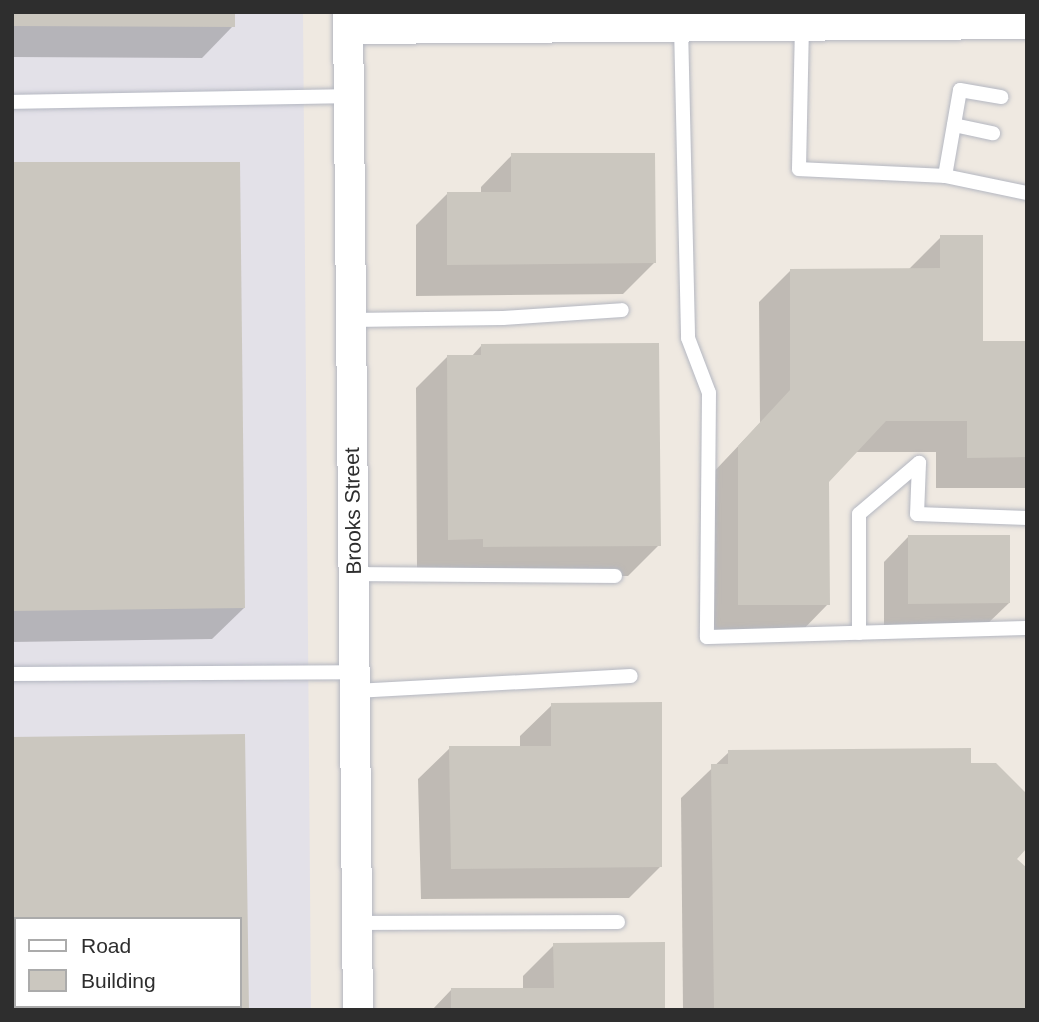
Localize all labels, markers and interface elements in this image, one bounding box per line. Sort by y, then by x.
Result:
street label: Brooks Street [339,447,367,575]
legend [14,917,242,1008]
text: Road [81,934,131,957]
text: Building [81,969,156,992]

